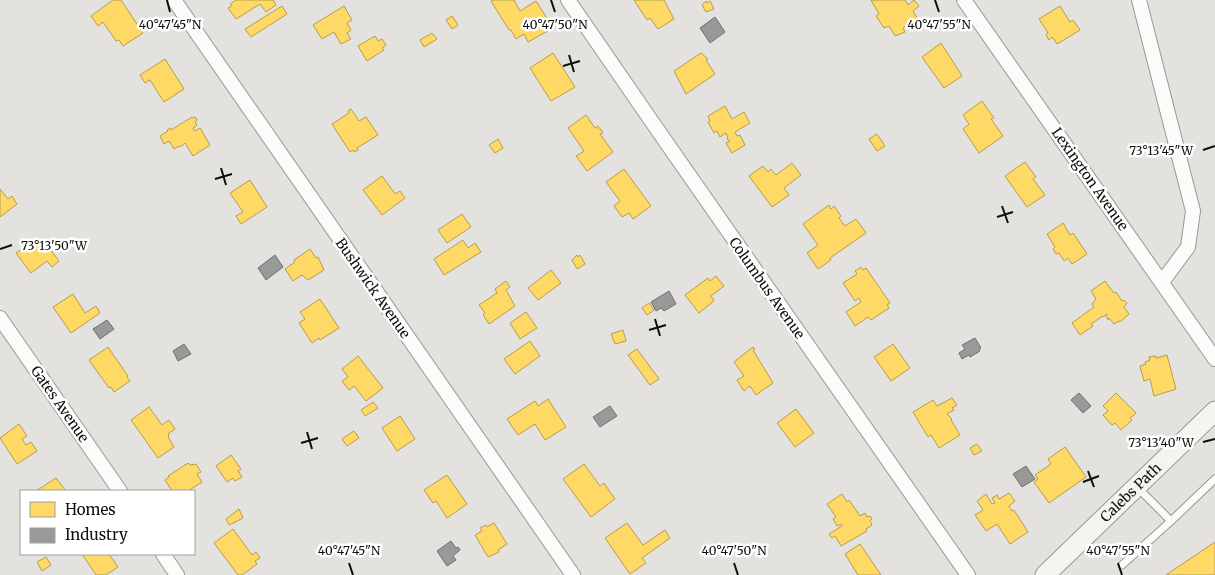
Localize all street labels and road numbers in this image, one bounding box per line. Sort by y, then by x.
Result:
street label: Lexington Avenue [1048,124,1132,234]
street label: Bushwick Avenue [332,234,414,342]
street label: Columbus Avenue [725,234,809,342]
street label: Gates Avenue [27,362,93,446]
street label: Calebs Path [1096,459,1165,526]

